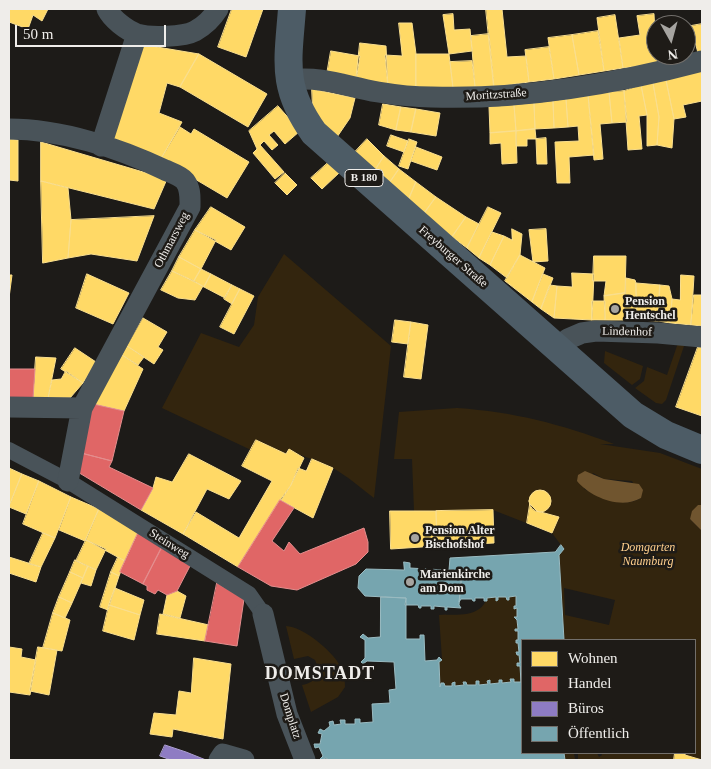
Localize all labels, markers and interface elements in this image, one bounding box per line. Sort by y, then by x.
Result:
scale bar [18,15,169,47]
north arrow [646,15,696,65]
text: 50 m [23,26,53,42]
text: N [667,46,679,62]
street label: Moritzstraße [465,86,527,104]
road number: B 180 [345,170,383,187]
street label: Othmarsweg [151,210,193,270]
street label: Freyburger Straße [416,223,490,291]
place label: Pension Hentschel [625,295,676,323]
marker: Pension Hentschel [609,303,621,315]
street label: Lindenhof [602,324,652,340]
place label: Pension Alter Bischofshof [425,524,495,552]
street label: Steinweg [146,526,192,562]
marker: Pension Alter Bischofshof [409,532,421,544]
park label: Domgarten Naumburg [621,541,675,569]
place label: Marienkirche am Dom [420,568,490,596]
marker: Marienkirche am Dom [404,576,416,588]
legend [521,639,696,754]
text: Wohnen [568,650,618,666]
district label: DOMSTADT [264,663,376,685]
text: Handel [568,675,611,691]
street label: Domplatz [276,691,304,741]
text: Büros [568,700,604,716]
text: Öffentlich [568,725,629,741]

